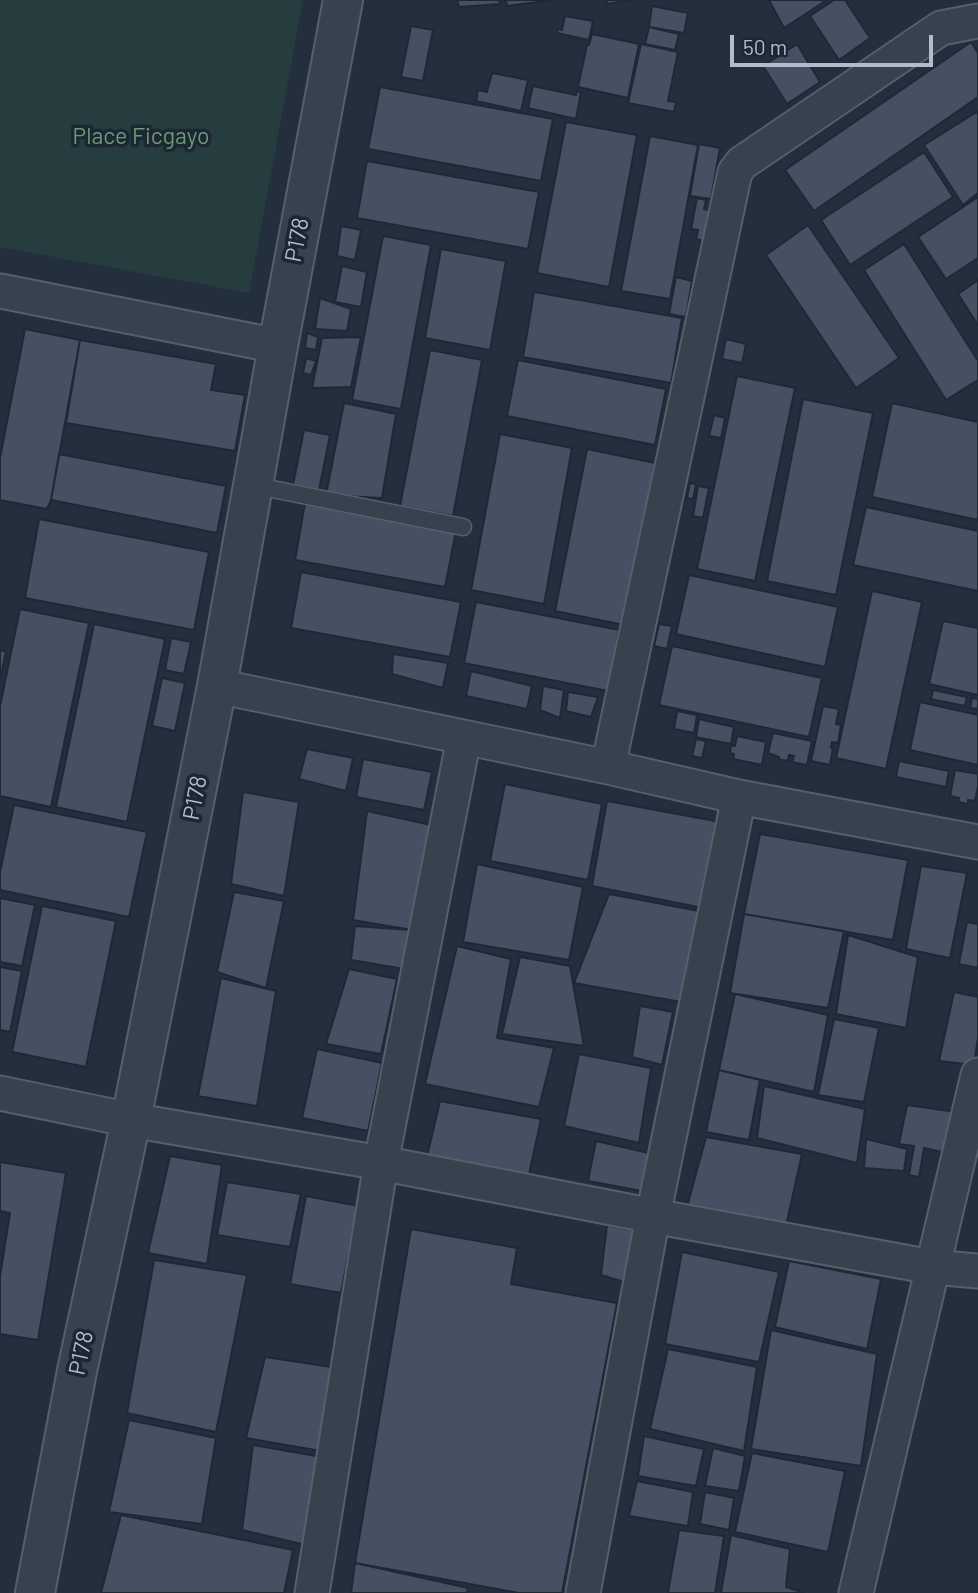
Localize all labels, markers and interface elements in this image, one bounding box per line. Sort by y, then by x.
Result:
scale bar [733,21,936,65]
text: 50 m [743,34,787,59]
park label: Place Ficgayo [73,122,209,150]
street label: P178 [279,216,315,264]
street label: P178 [177,774,213,822]
street label: P178 [63,1328,99,1378]

